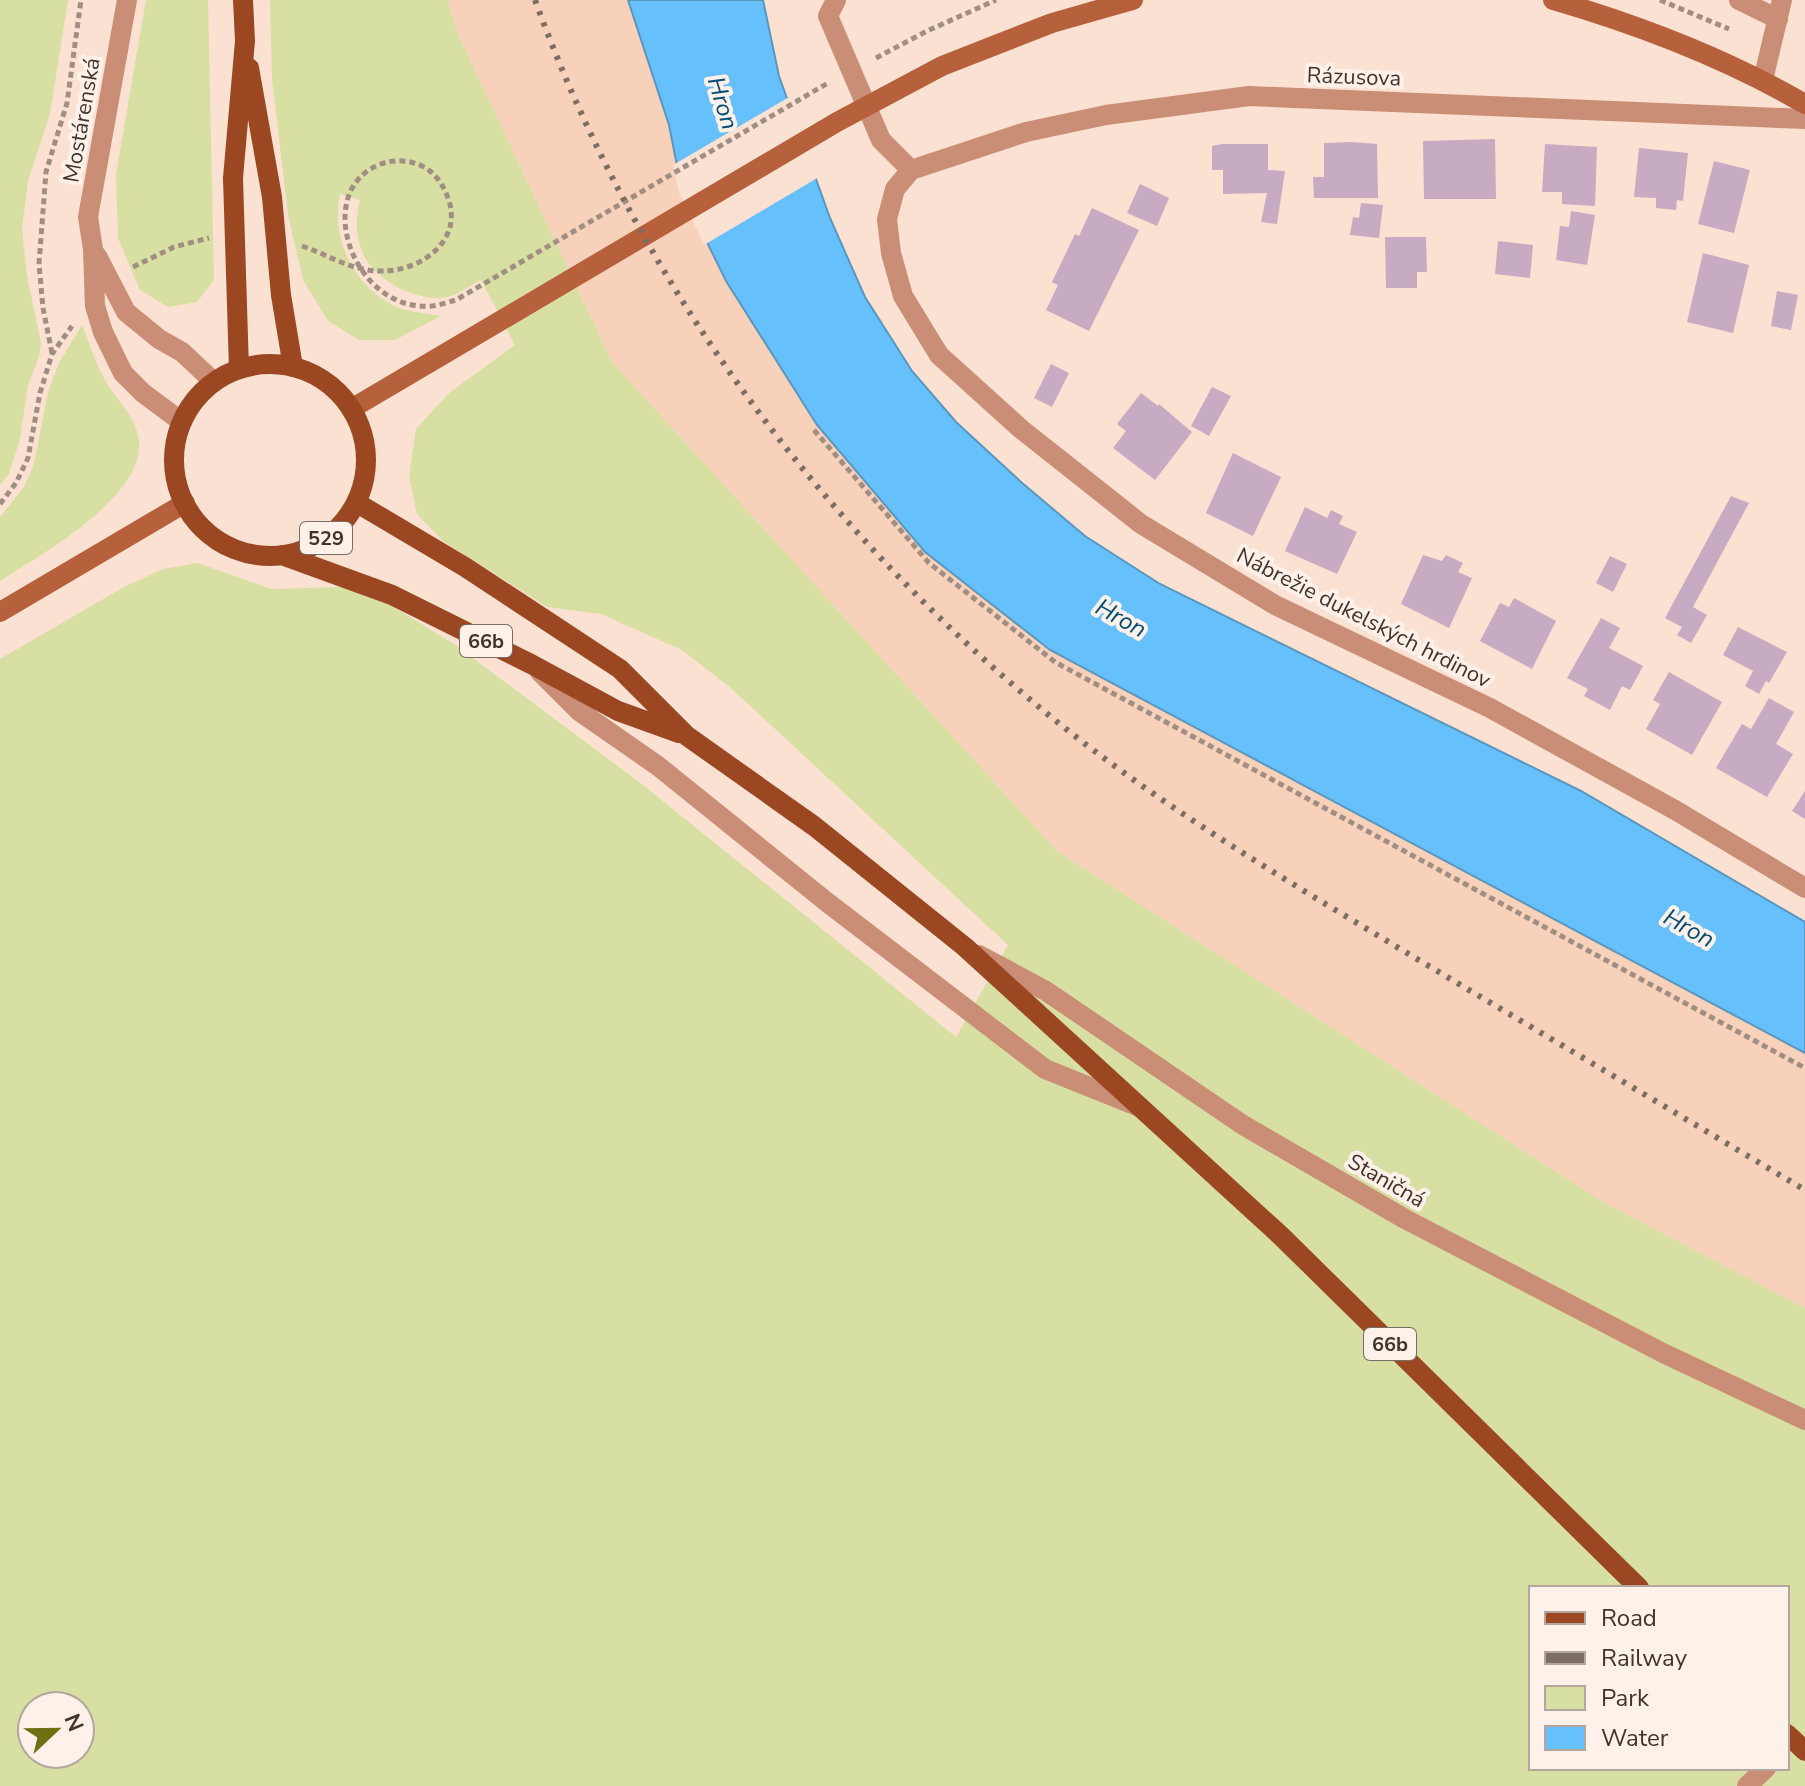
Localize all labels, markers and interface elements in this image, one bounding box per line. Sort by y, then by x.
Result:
street label: Mostárenská [56,56,108,185]
street label: Rázusova [1306,60,1402,94]
water label: Hron [700,73,746,133]
road number: 529 [300,522,352,554]
street label: Nábrežie dukelských hrdinov [1231,541,1496,695]
water label: Hron [1090,591,1152,645]
road number: 66b [460,625,512,657]
water label: Hron [1658,901,1720,955]
street label: Staničná [1342,1147,1431,1215]
road number: 66b [1364,1328,1416,1360]
legend [1529,1586,1789,1770]
text: Road [1601,1602,1657,1634]
text: Railway [1601,1642,1688,1674]
text: Park [1601,1682,1650,1714]
north arrow [16,1690,96,1770]
text: N [57,1710,91,1736]
text: Water [1601,1722,1669,1754]

